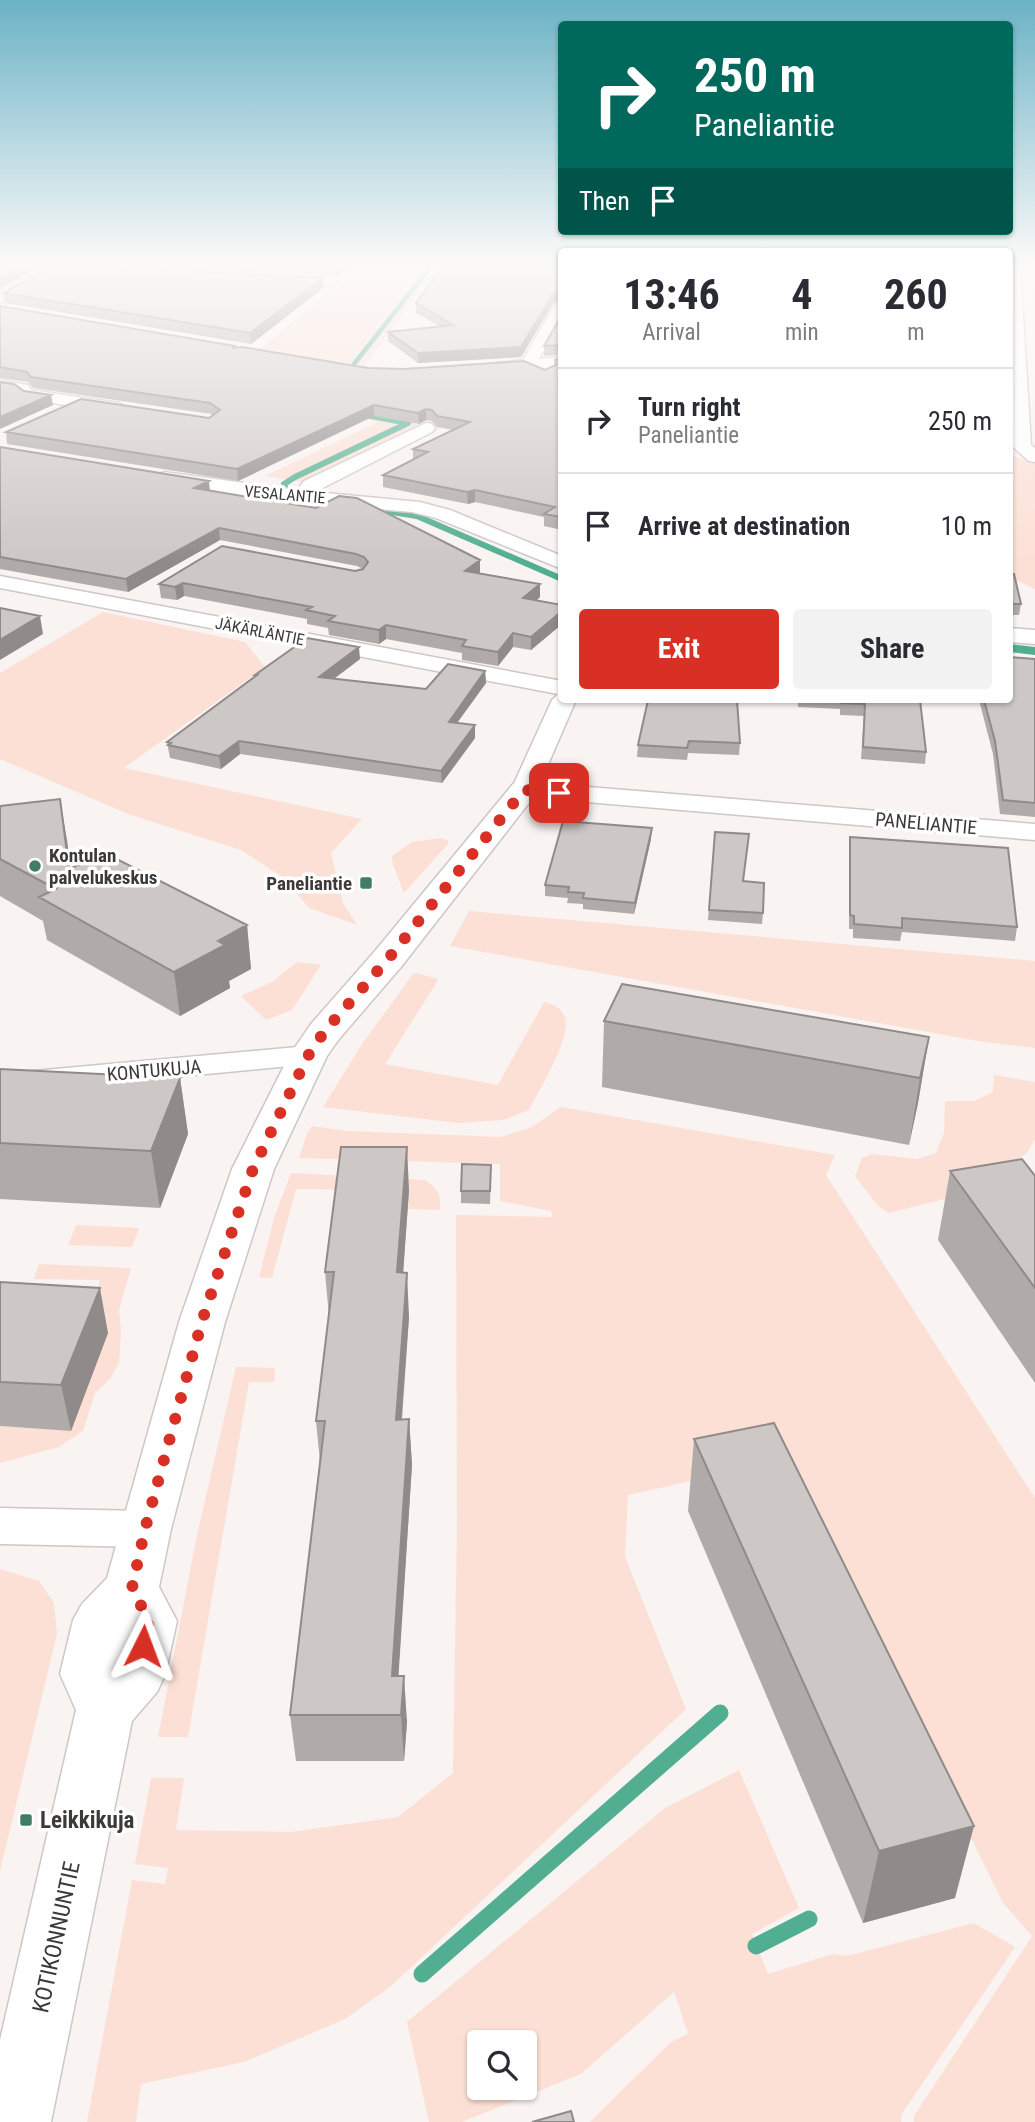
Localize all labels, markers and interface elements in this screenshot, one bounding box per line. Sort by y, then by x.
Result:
text: 250 m [694,47,816,104]
icon: right [579,49,670,140]
text: Paneliantie [694,106,835,144]
icon: arrive [644,182,682,220]
text: Then [579,186,630,216]
text: 13:46 [623,270,720,319]
text: 4 [791,270,812,319]
text: 260 [884,270,948,319]
text: Arrival [642,319,701,346]
text: min [785,319,819,346]
text: m [907,319,924,346]
text: Turn right [638,392,740,422]
icon: right [579,402,617,440]
text: 250 m [928,406,992,436]
text: Paneliantie [638,422,739,449]
street label: VESALANTIE [244,481,326,508]
icon: arrive [579,507,617,545]
text: Arrive at destination [638,511,850,541]
text: 10 m [941,511,992,541]
button: Exit [579,609,779,689]
button: Share [793,609,992,689]
street label: JÄKÄRLÄNTIE [214,614,306,649]
pin [529,763,589,823]
icon: arrive [540,774,578,812]
street label: PANELIANTIE [874,808,978,839]
place label: Kontulan palvelukeskus [49,844,157,889]
marker: Kontulan palvelukeskus [27,858,43,874]
place label: Paneliantie [266,872,352,895]
marker: Paneliantie [358,875,374,891]
street label: KONTUKUJA [106,1055,202,1086]
position arrow [106,1609,180,1683]
place label: Leikkikuja [40,1807,135,1834]
marker: Leikkikuja [18,1812,34,1828]
street label: KOTIKONNUNTIE [27,1859,86,2015]
map controls [467,2030,537,2100]
button: search [467,2030,537,2100]

